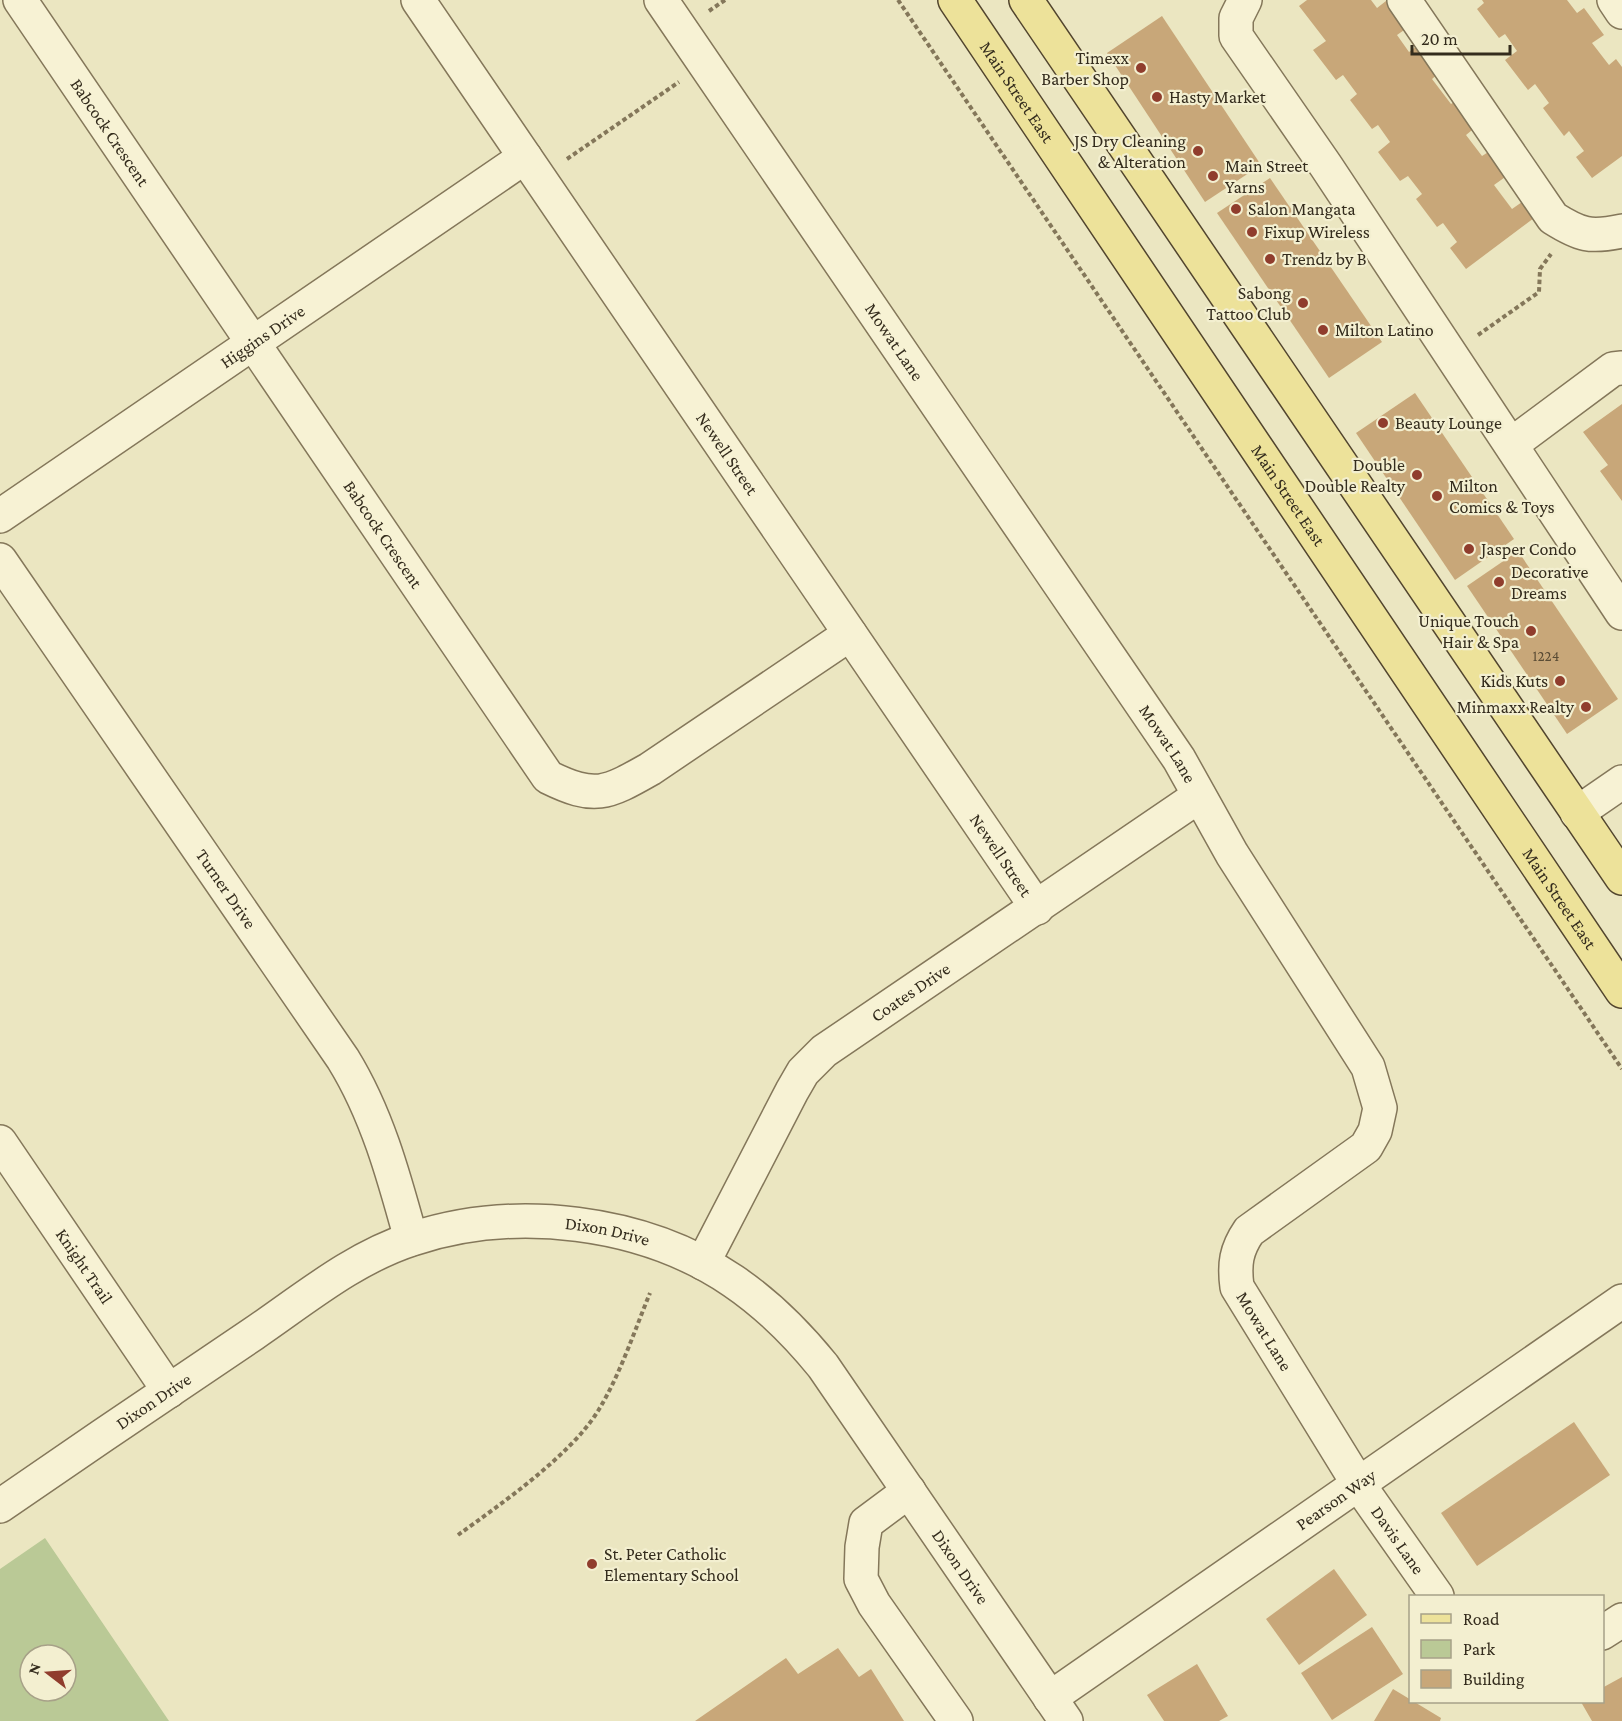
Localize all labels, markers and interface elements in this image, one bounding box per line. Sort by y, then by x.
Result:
scale bar [1412,18,1510,56]
text: 20 m [1421,29,1458,49]
street label: Main Street East [976,38,1059,147]
place label: Timexx Barber Shop [1041,48,1130,89]
marker: Timexx Barber Shop [1134,61,1148,75]
street label: Babcock Crescent [66,75,154,191]
place label: Hasty Market [1169,87,1267,107]
marker: Hasty Market [1150,90,1164,104]
place label: JS Dry Cleaning & Alteration [1072,131,1186,172]
marker: JS Dry Cleaning & Alteration [1191,144,1205,158]
place label: Main Street Yarns [1225,156,1309,197]
marker: Main Street Yarns [1206,169,1220,183]
place label: Salon Mangata [1248,199,1356,219]
marker: Salon Mangata [1229,202,1243,216]
place label: Fixup Wireless [1264,222,1370,242]
marker: Fixup Wireless [1245,225,1259,239]
place label: Trendz by B [1282,249,1367,269]
marker: Trendz by B [1263,252,1277,266]
place label: Sabong Tattoo Club [1206,283,1291,324]
marker: Sabong Tattoo Club [1296,296,1310,310]
street label: Mowat Lane [861,299,928,385]
street label: Higgins Drive [216,301,309,372]
place label: Milton Latino [1335,320,1434,340]
marker: Milton Latino [1316,323,1330,337]
street label: Newell Street [692,408,763,500]
place label: Beauty Lounge [1395,413,1502,433]
marker: Beauty Lounge [1376,416,1390,430]
street label: Main Street East [1247,441,1330,551]
place label: Double Double Realty [1304,455,1406,496]
marker: Double Double Realty [1410,468,1424,482]
place label: Milton Comics & Toys [1449,476,1555,517]
street label: Babcock Crescent [339,477,427,593]
marker: Milton Comics & Toys [1430,489,1444,503]
place label: Jasper Condo [1479,539,1576,559]
marker: Jasper Condo [1462,542,1476,556]
place label: Decorative Dreams [1511,562,1588,603]
marker: Decorative Dreams [1492,575,1506,589]
place label: Unique Touch Hair & Spa [1418,611,1519,652]
marker: Unique Touch Hair & Spa [1524,624,1538,638]
house number: 1224 [1533,648,1559,664]
place label: Kids Kuts [1481,671,1548,691]
marker: Kids Kuts [1553,674,1567,688]
place label: Minmaxx Realty [1457,697,1575,717]
marker: Minmaxx Realty [1579,700,1593,714]
street label: Mowat Lane [1135,701,1200,787]
street label: Newell Street [966,810,1037,901]
street label: Main Street East [1519,844,1601,954]
street label: Turner Drive [192,845,260,933]
street label: Coates Drive [867,958,954,1026]
street label: Dixon Drive [564,1213,652,1250]
street label: Knight Trail [52,1225,117,1308]
street label: Mowat Lane [1232,1288,1296,1375]
street label: Dixon Drive [112,1369,195,1433]
street label: Pearson Way [1292,1465,1380,1534]
street label: Davis Lane [1367,1502,1429,1578]
street label: Dixon Drive [928,1526,993,1608]
place label: St. Peter Catholic Elementary School [604,1544,739,1585]
marker: St. Peter Catholic Elementary School [585,1557,599,1571]
legend [1409,1595,1604,1703]
text: Road [1463,1609,1500,1629]
text: Park [1463,1639,1495,1659]
north arrow [18,1643,78,1703]
text: N [24,1661,44,1676]
text: Building [1463,1669,1525,1689]

